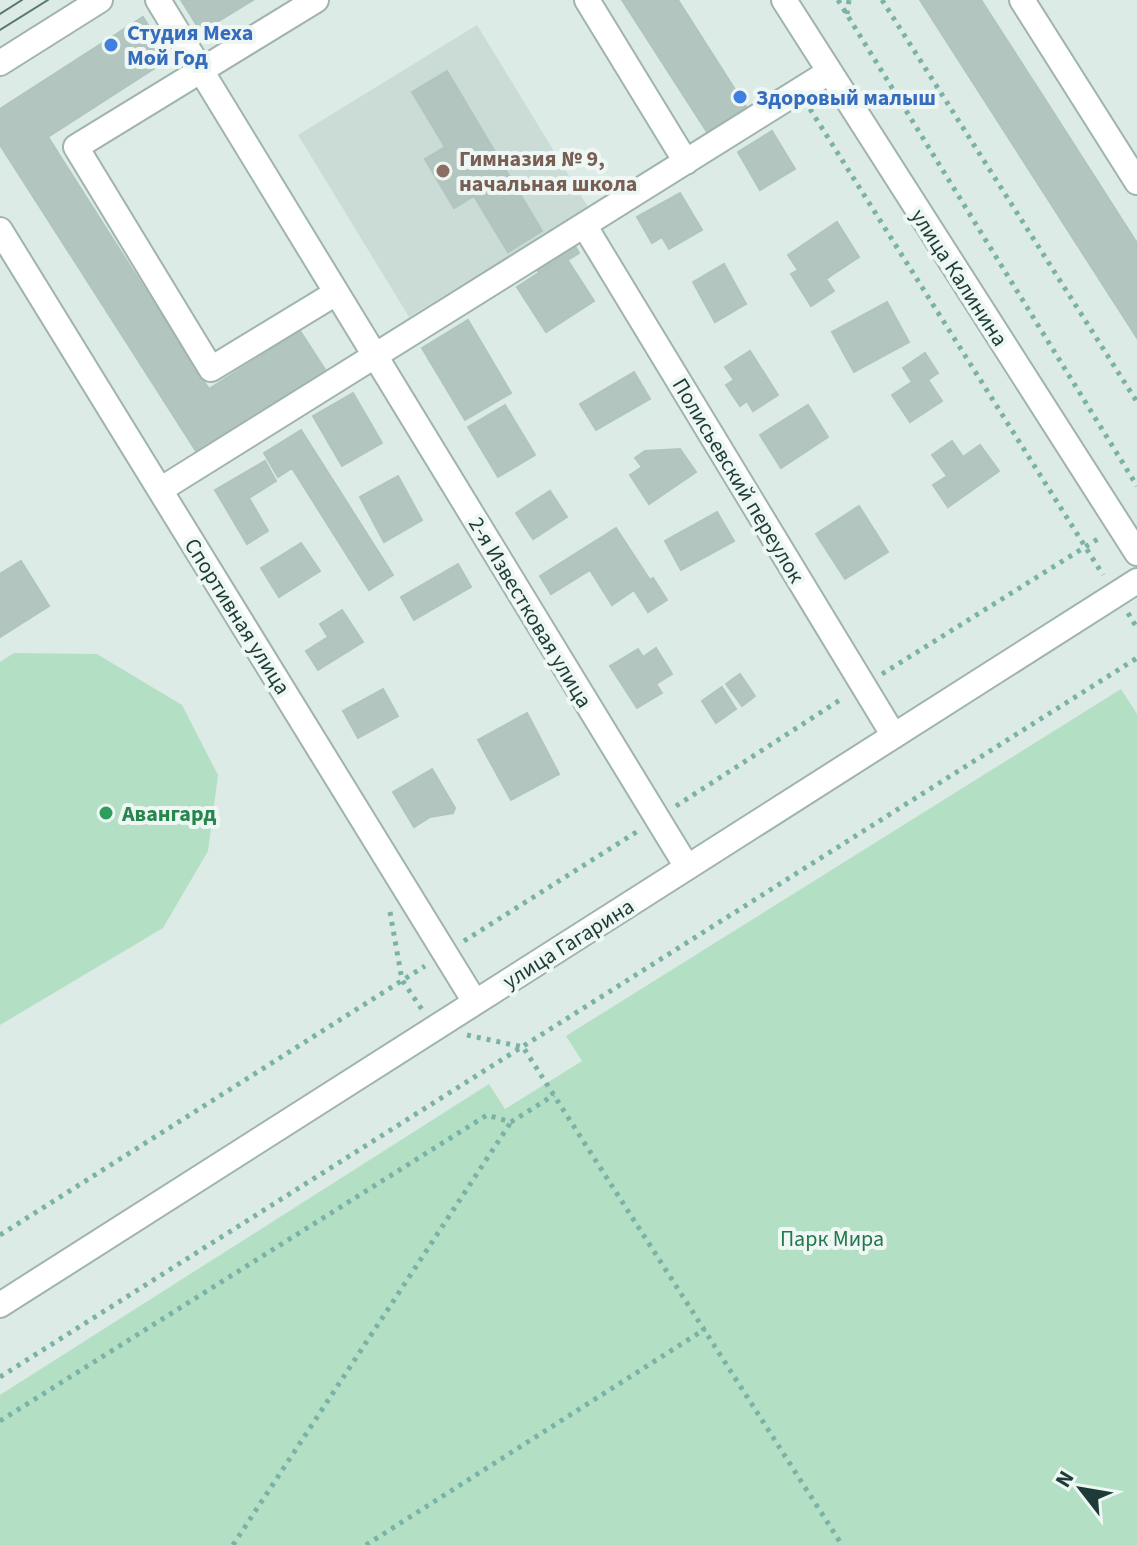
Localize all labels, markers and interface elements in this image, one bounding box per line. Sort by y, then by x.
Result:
place label: Студия Меха Мой Год [127,17,253,74]
marker: Студия Меха Мой Год [102,36,120,54]
place label: Здоровый малыш [756,82,936,114]
marker: Здоровый малыш [731,88,749,106]
place label: Гимназия № 9, начальная школа [459,143,637,200]
marker: Гимназия № 9, начальная школа [434,162,452,180]
street label: улица Калинина [903,202,1016,353]
street label: Полисьевский переулок [664,372,812,589]
street label: 2-я Известковая улица [460,511,600,714]
street label: Спортивная улица [176,532,298,701]
place label: Авангард [121,798,216,830]
marker: Авангард [97,804,115,822]
street label: улица Гагарина [497,891,640,997]
park label: Парк Мира [780,1223,884,1255]
north arrow [1041,1449,1121,1529]
text: N [1047,1465,1082,1494]

